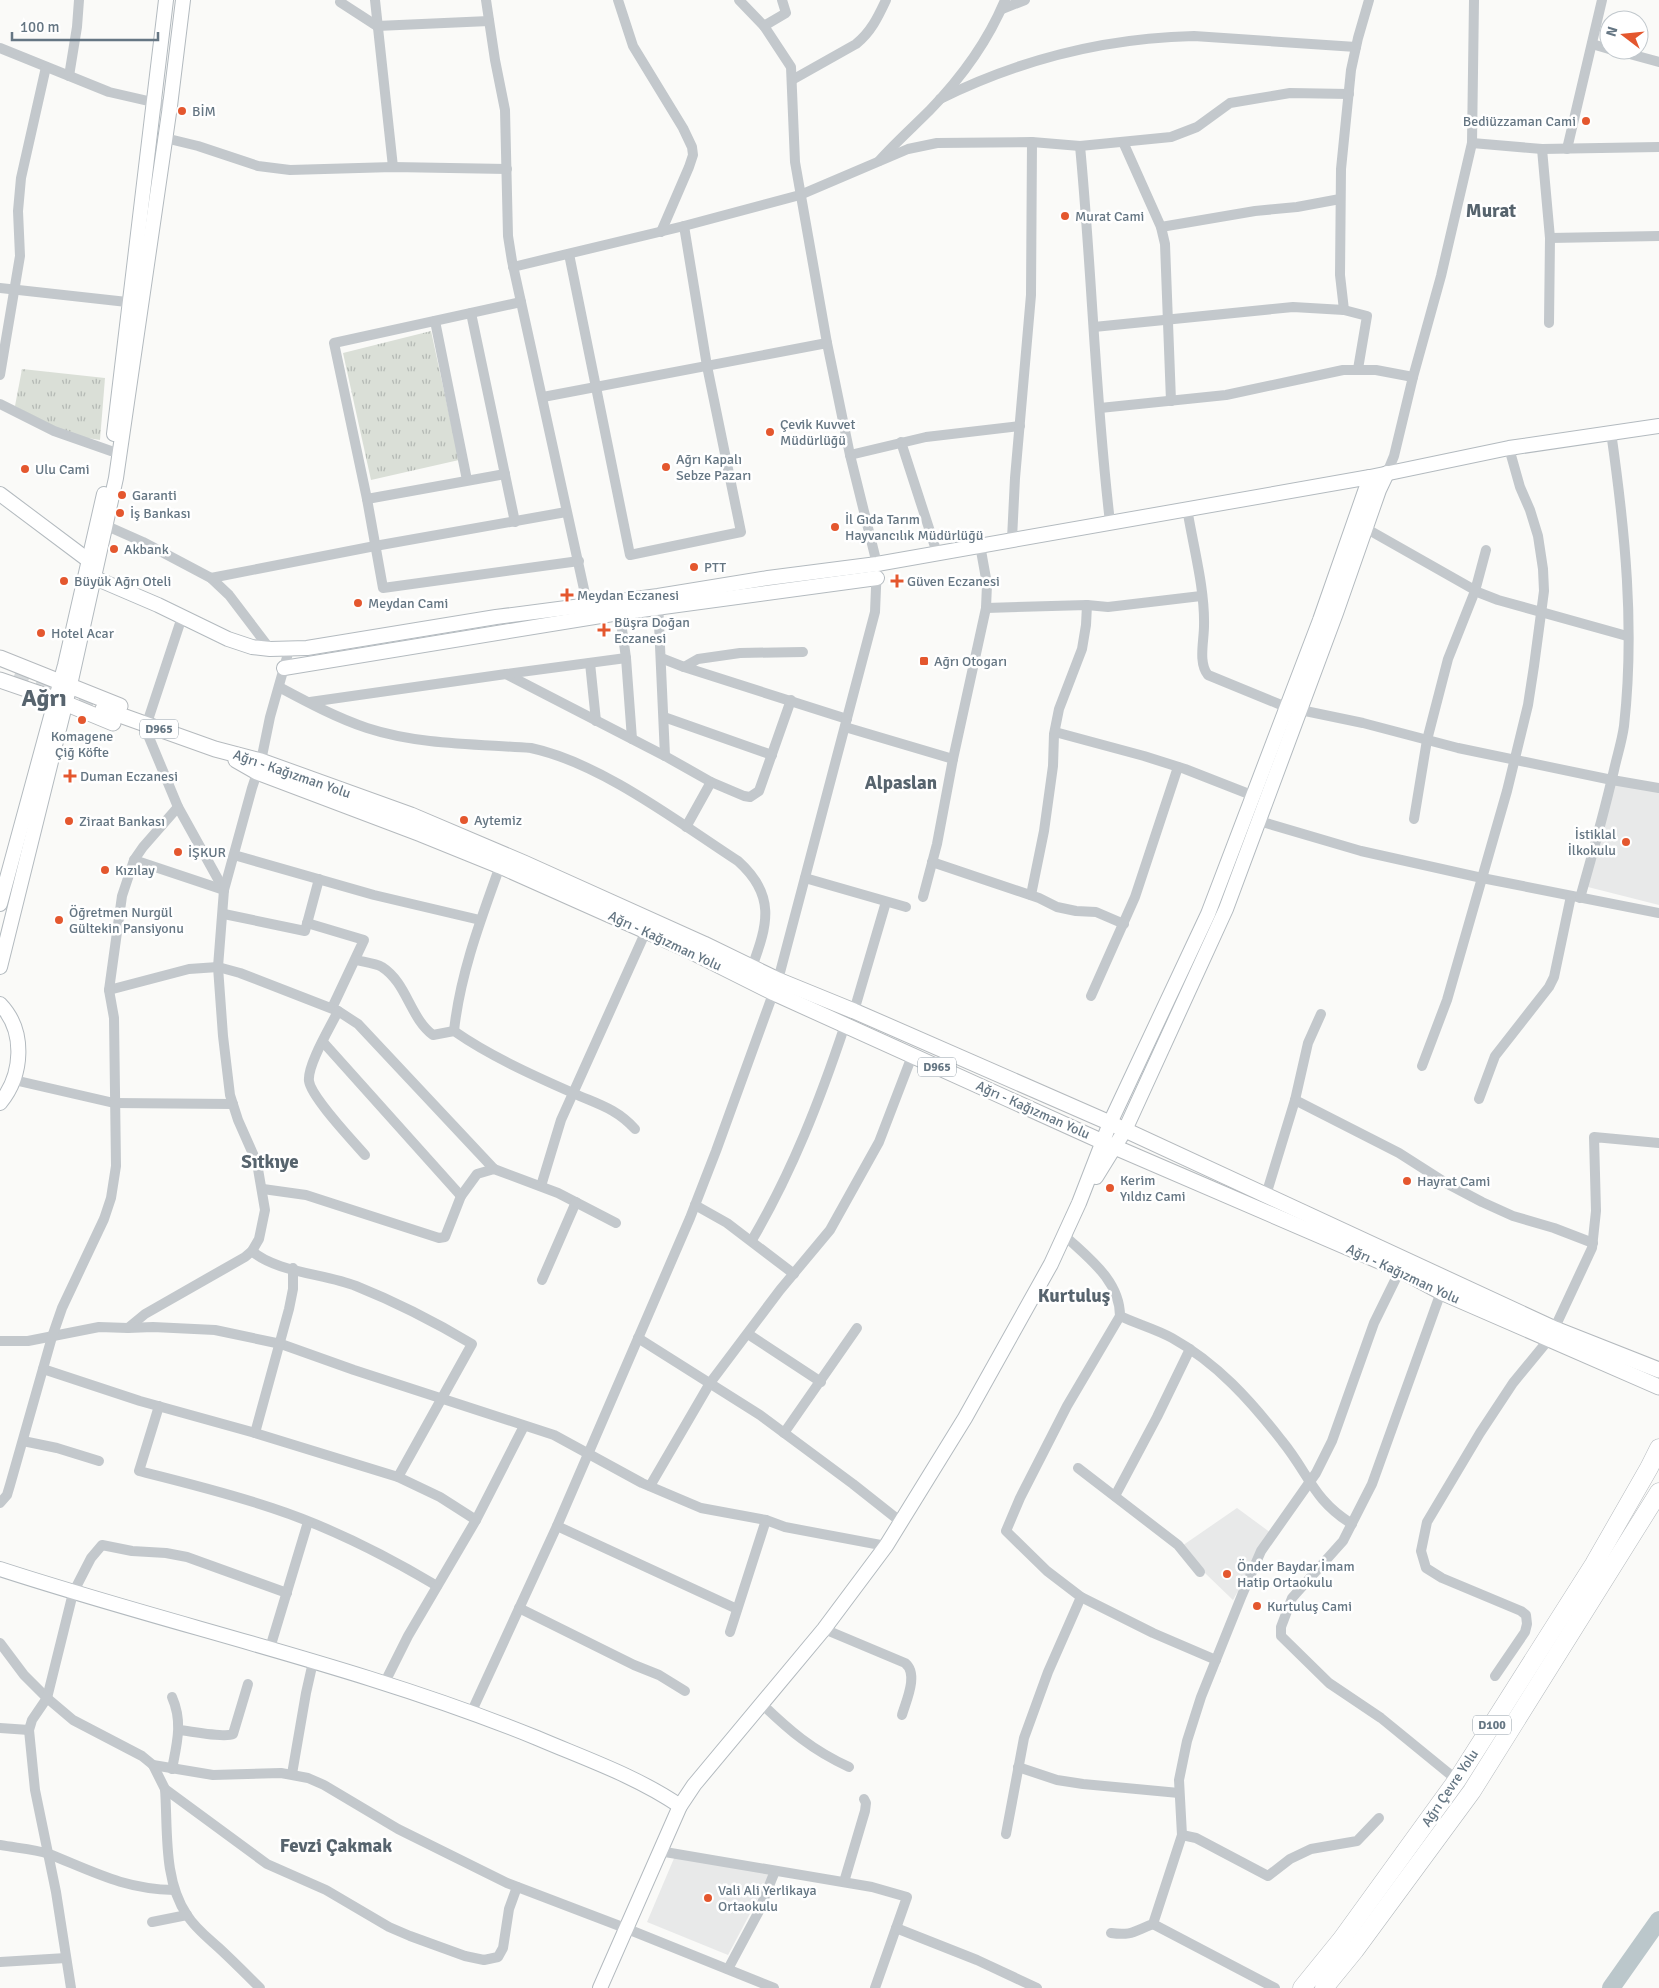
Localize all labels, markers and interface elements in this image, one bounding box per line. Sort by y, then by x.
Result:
scale bar [12,10,159,42]
north arrow [1599,10,1649,60]
text: 100 m [20,18,60,36]
text: N [1602,25,1621,39]
place label: BİM [192,103,216,120]
marker: BİM [176,105,188,117]
place label: Bediüzzaman Cami [1463,113,1576,130]
marker: Bediüzzaman Cami [1580,115,1592,127]
district label: Murat [1466,199,1516,223]
place label: Murat Cami [1075,208,1144,225]
marker: Murat Cami [1059,210,1071,222]
place label: Çevik Kuvvet Müdürlüğü [780,416,856,449]
marker: Çevik Kuvvet Müdürlüğü [764,426,776,438]
place label: Ağrı Kapalı Sebze Pazarı [676,451,751,484]
place label: Ulu Cami [35,461,89,478]
marker: Ağrı Kapalı Sebze Pazarı [660,461,672,473]
marker: Ulu Cami [19,463,31,475]
place label: Garanti [132,487,177,504]
marker: Garanti [116,489,128,501]
place label: İş Bankası [130,505,191,522]
marker: İş Bankası [114,507,126,519]
place label: İl Gıda Tarım Hayvancılık Müdürlüğü [845,511,983,544]
marker: İl Gıda Tarım Hayvancılık Müdürlüğü [829,521,841,533]
place label: Akbank [124,541,169,558]
marker: Akbank [108,543,120,555]
place label: PTT [704,559,726,576]
marker: PTT [688,561,700,573]
place label: Büyük Ağrı Oteli [74,573,171,590]
place label: Güven Eczanesi [907,573,1000,590]
marker: Büyük Ağrı Oteli [58,575,70,587]
marker: Güven Eczanesi [891,575,903,587]
place label: Meydan Eczanesi [577,587,679,604]
marker: Meydan Eczanesi [561,589,573,601]
place label: Meydan Cami [368,595,448,612]
marker: Meydan Cami [352,597,364,609]
place label: Büşra Doğan Eczanesi [614,614,690,647]
marker: Büşra Doğan Eczanesi [598,624,610,636]
place label: Hotel Acar [51,625,115,642]
marker: Hotel Acar [35,627,47,639]
place label: Ağrı Otogarı [934,653,1007,670]
marker: Ağrı Otogarı [918,655,930,667]
district label: Ağrı [21,683,67,713]
marker: Komagene Çiğ Köfte [76,714,88,726]
road number: D965 [140,720,178,739]
place label: Komagene Çiğ Köfte [51,728,113,761]
street label: Ağrı - Kağızman Yolu [231,746,353,802]
place label: Duman Eczanesi [80,768,178,785]
marker: Duman Eczanesi [64,770,76,782]
district label: Alpaslan [865,771,937,795]
place label: Aytemiz [474,812,522,829]
place label: Ziraat Bankası [79,813,165,830]
marker: Aytemiz [458,814,470,826]
marker: Ziraat Bankası [63,815,75,827]
place label: İstiklal İlkokulu [1568,826,1616,859]
marker: İstiklal İlkokulu [1620,836,1632,848]
place label: İŞKUR [188,844,226,861]
marker: İŞKUR [172,846,184,858]
place label: Kızılay [115,862,155,879]
marker: Kızılay [99,864,111,876]
place label: Öğretmen Nurgül Gültekin Pansiyonu [69,904,184,937]
street label: Ağrı - Kağızman Yolu [606,907,724,975]
marker: Öğretmen Nurgül Gültekin Pansiyonu [53,914,65,926]
road number: D965 [918,1058,956,1076]
street label: Ağrı - Kağızman Yolu [973,1077,1093,1143]
district label: Sıtkıye [241,1150,299,1174]
place label: Kerim Yıldız Cami [1120,1172,1185,1205]
place label: Hayrat Cami [1417,1173,1490,1190]
marker: Hayrat Cami [1401,1175,1413,1187]
marker: Kerim Yıldız Cami [1104,1182,1116,1194]
street label: Ağrı - Kağızman Yolu [1344,1240,1462,1308]
district label: Kurtuluş [1038,1284,1110,1308]
place label: Önder Baydar İmam Hatip Ortaokulu [1237,1558,1355,1591]
marker: Önder Baydar İmam Hatip Ortaokulu [1221,1568,1233,1580]
place label: Kurtuluş Cami [1267,1598,1352,1615]
marker: Kurtuluş Cami [1251,1600,1263,1612]
road number: D100 [1473,1716,1511,1734]
street label: Ağrı Çevre Yolu [1418,1746,1482,1830]
district label: Fevzi Çakmak [280,1834,392,1858]
place label: Vali Ali Yerlikaya Ortaokulu [718,1882,816,1915]
marker: Vali Ali Yerlikaya Ortaokulu [702,1892,714,1904]

